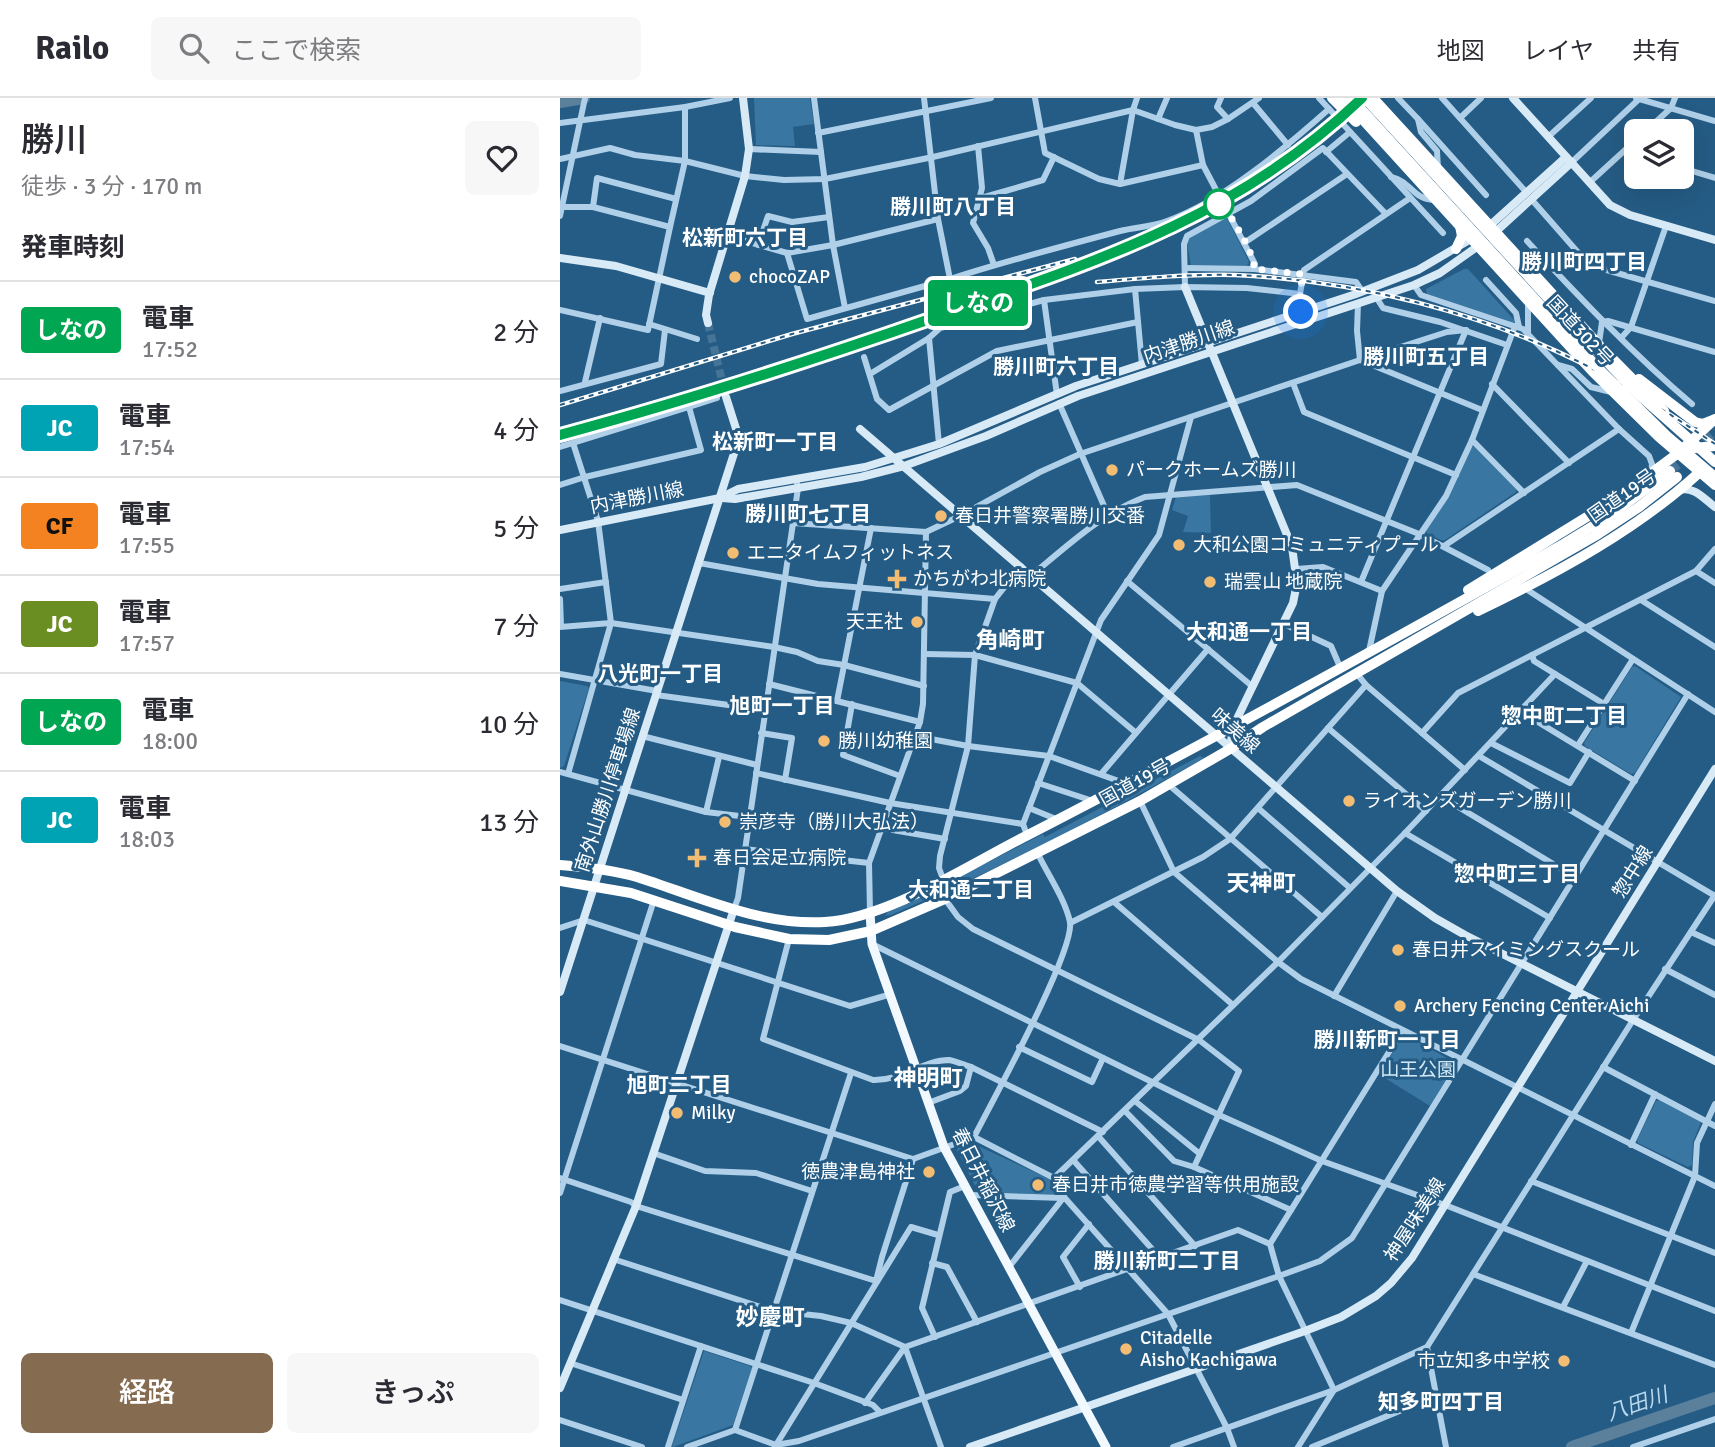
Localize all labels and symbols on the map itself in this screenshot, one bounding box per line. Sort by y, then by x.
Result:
unlabelled marker [1204,189,1234,219]
district label: 勝川町八丁目 [890,194,1016,220]
district label: 松新町六丁目 [682,225,808,251]
district label: 勝川町四丁目 [1521,249,1647,275]
place label: chocoZAP [749,265,830,289]
marker: chocoZAP [727,269,743,285]
line badge: しなの [938,280,1018,326]
street label: 国道302号 [1541,291,1619,371]
your location [1283,294,1318,329]
street label: 内津勝川線 [1140,315,1238,369]
district label: 勝川町五丁目 [1363,344,1489,370]
district label: 勝川町六丁目 [993,354,1119,380]
district label: 松新町一丁目 [712,429,838,455]
place label: パークホームズ勝川 [1126,458,1296,482]
marker: パークホームズ勝川 [1104,462,1120,478]
street label: 国道19号 [1583,464,1661,528]
street label: 内津勝川線 [588,477,686,519]
district label: 勝川町七丁目 [745,501,871,527]
place label: 春日井警察署勝川交番 [955,504,1145,528]
marker: 春日井警察署勝川交番 [933,508,949,524]
place label: 大和公園コミュニティプール [1193,533,1439,557]
marker: 大和公園コミュニティプール [1171,537,1187,553]
place label: エニタイムフィットネス [747,541,954,565]
marker: エニタイムフィットネス [725,545,741,561]
place label: かちがわ北病院 [913,567,1046,591]
marker: かちがわ北病院 [887,569,907,589]
place label: 瑞雲山 地蔵院 [1224,570,1342,594]
marker: 瑞雲山 地蔵院 [1202,574,1218,590]
place label: 天王社 [846,610,903,634]
marker: 天王社 [909,614,925,630]
district label: 大和通一丁目 [1186,619,1312,645]
district label: 角崎町 [976,626,1045,655]
district label: 八光町一丁目 [597,661,723,687]
district label: 旭町一丁目 [730,693,835,719]
street label: 味美線 [1206,703,1264,759]
district label: 惣中町二丁目 [1501,703,1627,729]
street label: 南外山勝川停車場線 [570,705,646,875]
place label: 勝川幼稚園 [838,729,933,753]
marker: 勝川幼稚園 [816,733,832,749]
street label: 国道19号 [1095,754,1175,812]
place label: ライオンズガーデン勝川 [1363,789,1572,813]
marker: ライオンズガーデン勝川 [1341,793,1357,809]
place label: 崇彦寺（勝川大弘法） [739,810,929,834]
marker: 崇彦寺（勝川大弘法） [717,814,733,830]
street label: 惣中線 [1608,841,1658,903]
place label: 春日会足立病院 [713,846,846,870]
marker: 春日会足立病院 [687,848,707,868]
district label: 惣中町三丁目 [1454,861,1580,887]
district label: 天神町 [1227,869,1296,898]
district label: 大和通二丁目 [908,877,1034,903]
place label: 春日井スイミングスクール [1412,938,1640,962]
marker: 春日井スイミングスクール [1390,942,1406,958]
place label: Archery Fencing Center Aichi [1414,994,1649,1018]
marker: Archery Fencing Center Aichi [1392,998,1408,1014]
district label: 勝川新町一丁目 [1314,1027,1461,1053]
park label: 山王公園 [1380,1058,1456,1082]
district label: 神明町 [894,1064,963,1093]
district label: 旭町二丁目 [627,1072,732,1098]
place label: Milky [691,1101,736,1125]
marker: Milky [669,1105,685,1121]
street label: 春日井稲沢線 [946,1124,1020,1236]
place label: 徳農津島神社 [801,1160,915,1184]
marker: 徳農津島神社 [921,1164,937,1180]
place label: 春日井市徳農学習等供用施設 [1052,1173,1299,1197]
street label: 神屋味美線 [1379,1174,1451,1266]
marker: 春日井市徳農学習等供用施設 [1030,1177,1046,1193]
district label: 勝川新町二丁目 [1094,1248,1241,1274]
district label: 妙慶町 [736,1303,805,1332]
place label: Citadelle Aisho Kachigawa [1140,1326,1277,1372]
marker: Citadelle Aisho Kachigawa [1118,1341,1134,1357]
place label: 市立知多中学校 [1417,1349,1550,1373]
marker: 市立知多中学校 [1556,1353,1572,1369]
water label: 八田川 [1603,1381,1673,1427]
district label: 知多町四丁目 [1378,1389,1504,1415]

